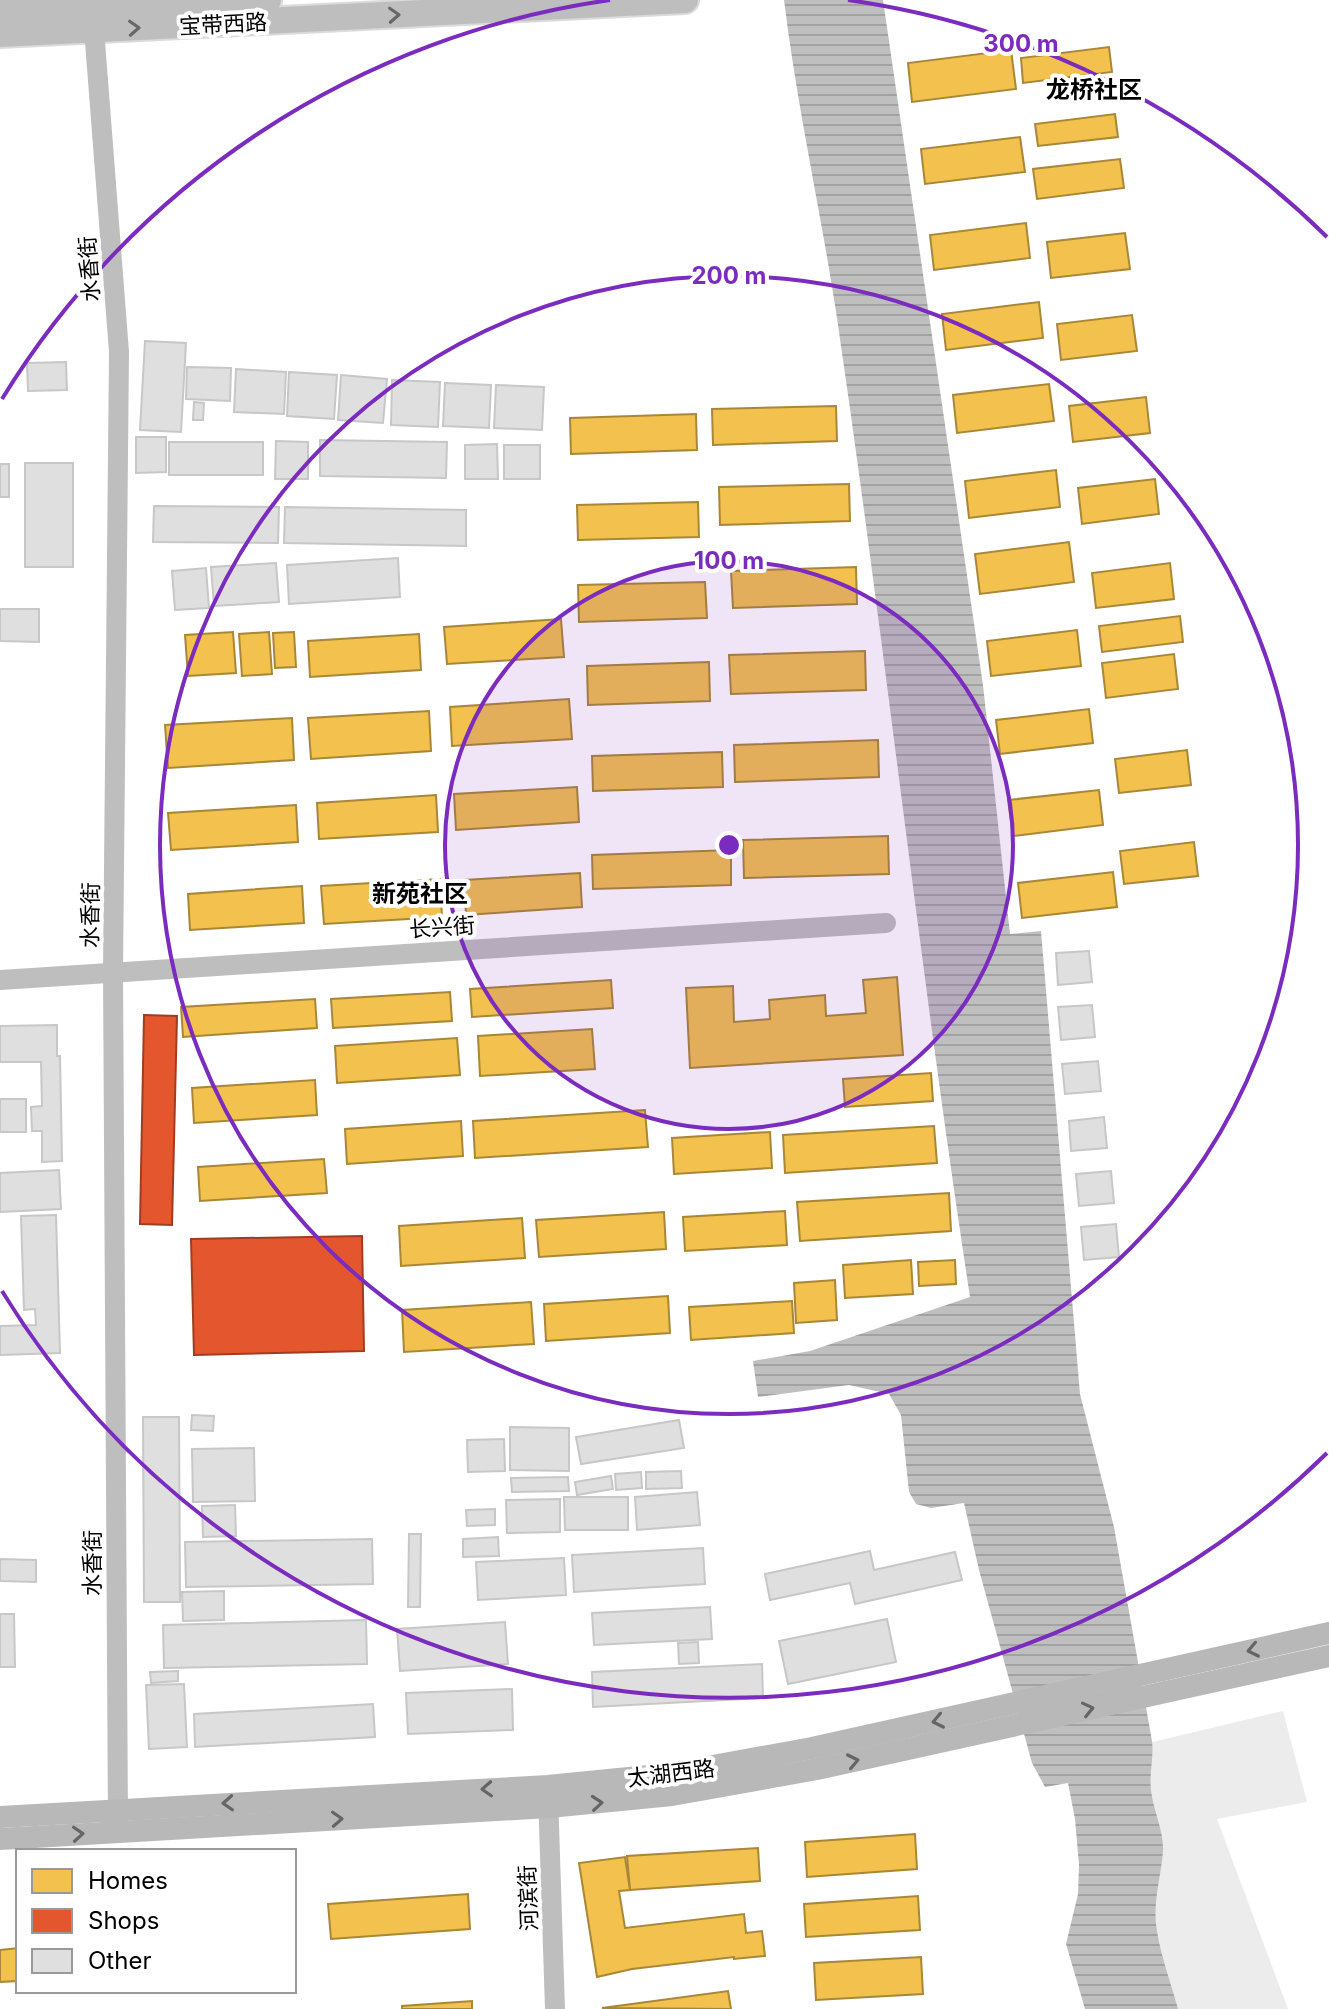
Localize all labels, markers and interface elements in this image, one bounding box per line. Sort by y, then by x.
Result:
one-way arrow [388,6,400,23]
street label: 宝带西路 [178,9,268,39]
one-way arrow [128,20,141,37]
text: 300 m [983,29,1059,58]
district label: 龙桥社区 [1046,75,1142,104]
street label: 水香街 [74,235,104,303]
text: 200 m [691,261,767,290]
text: 100 m [694,546,764,575]
centre of rings [715,831,743,859]
district label: 新苑社区 [372,879,468,908]
street label: 水香街 [76,882,104,948]
street label: 长兴街 [408,912,476,942]
street label: 水香街 [79,1530,105,1596]
one-way arrow [1246,1641,1260,1658]
one-way arrow [1081,1702,1094,1719]
one-way arrow [931,1712,945,1729]
one-way arrow [846,1753,860,1770]
street label: 太湖西路 [626,1755,716,1791]
one-way arrow [480,1780,493,1797]
one-way arrow [221,1795,234,1812]
one-way arrow [591,1795,604,1812]
one-way arrow [331,1811,344,1828]
one-way arrow [72,1825,85,1842]
legend [16,1849,296,1993]
street label: 河滨街 [514,1865,542,1931]
text: Homes [88,1866,168,1895]
text: Shops [88,1906,159,1935]
text: Other [88,1946,151,1975]

